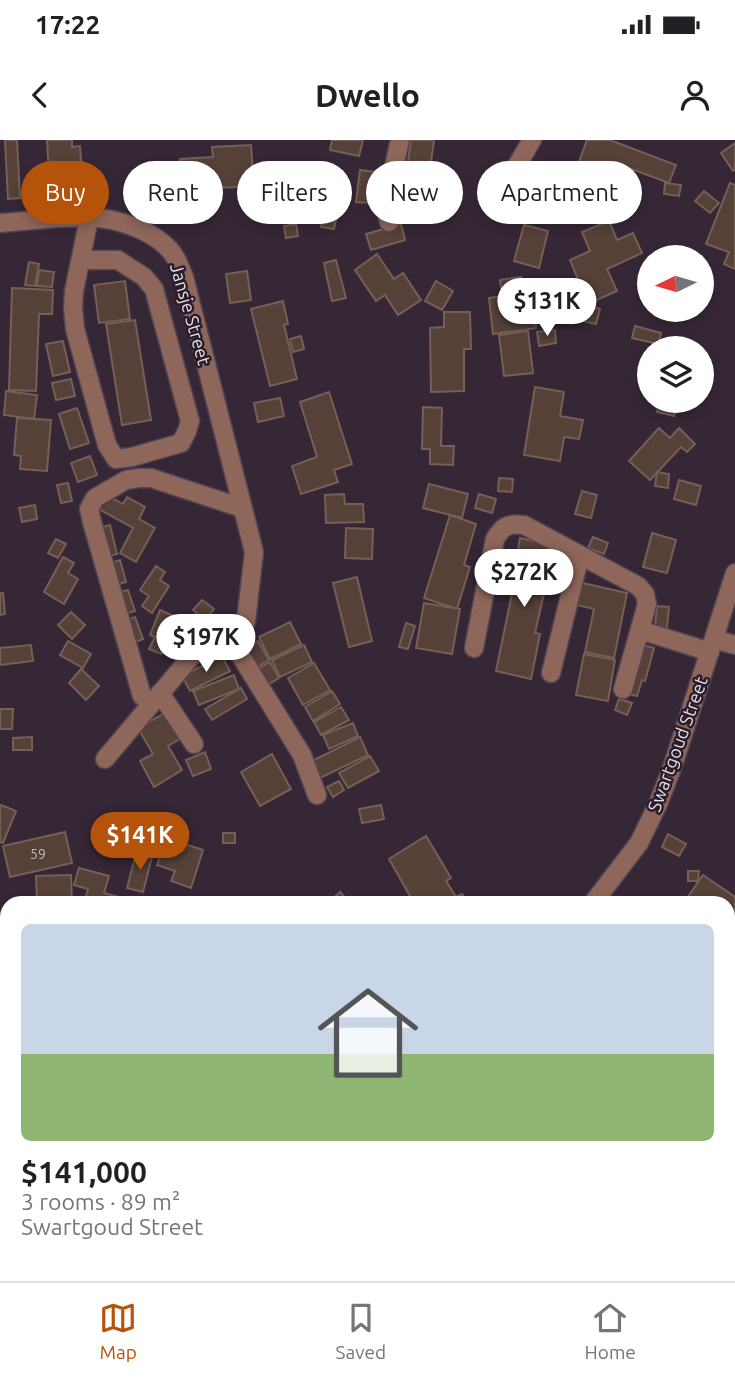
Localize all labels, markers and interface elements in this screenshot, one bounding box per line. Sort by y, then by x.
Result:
text: 17:22 [35,10,100,39]
icon: back [21,76,59,114]
icon: person [676,76,714,114]
text: Dwello [315,77,420,113]
chip: Buy [21,161,109,224]
chip: Rent [123,161,223,224]
chip: Filters [237,161,352,224]
chip: New [366,161,463,224]
chip: Apartment [477,161,642,224]
north arrow [637,245,714,322]
map controls [637,245,714,413]
street label: Jansje Street [167,261,215,367]
pin: $131K [498,278,596,338]
text: $131K [513,288,581,313]
button: layers [637,336,714,413]
pin: $272K [475,550,573,609]
text: $272K [490,559,558,584]
pin: $197K [157,615,255,674]
text: $197K [172,624,240,649]
street label: Swartgoud Street [643,674,711,814]
pin: $141K [91,812,189,872]
text: $141K [106,822,174,847]
house number: 59 [30,846,46,862]
icon: home [305,970,431,1096]
text: $141,000 [21,1155,147,1189]
text: 3 rooms · 89 m² [21,1189,180,1214]
text: Swartgoud Street [21,1214,203,1239]
tab: Map [99,1299,137,1363]
tab: Saved [336,1299,386,1363]
tab: Home [585,1299,636,1363]

